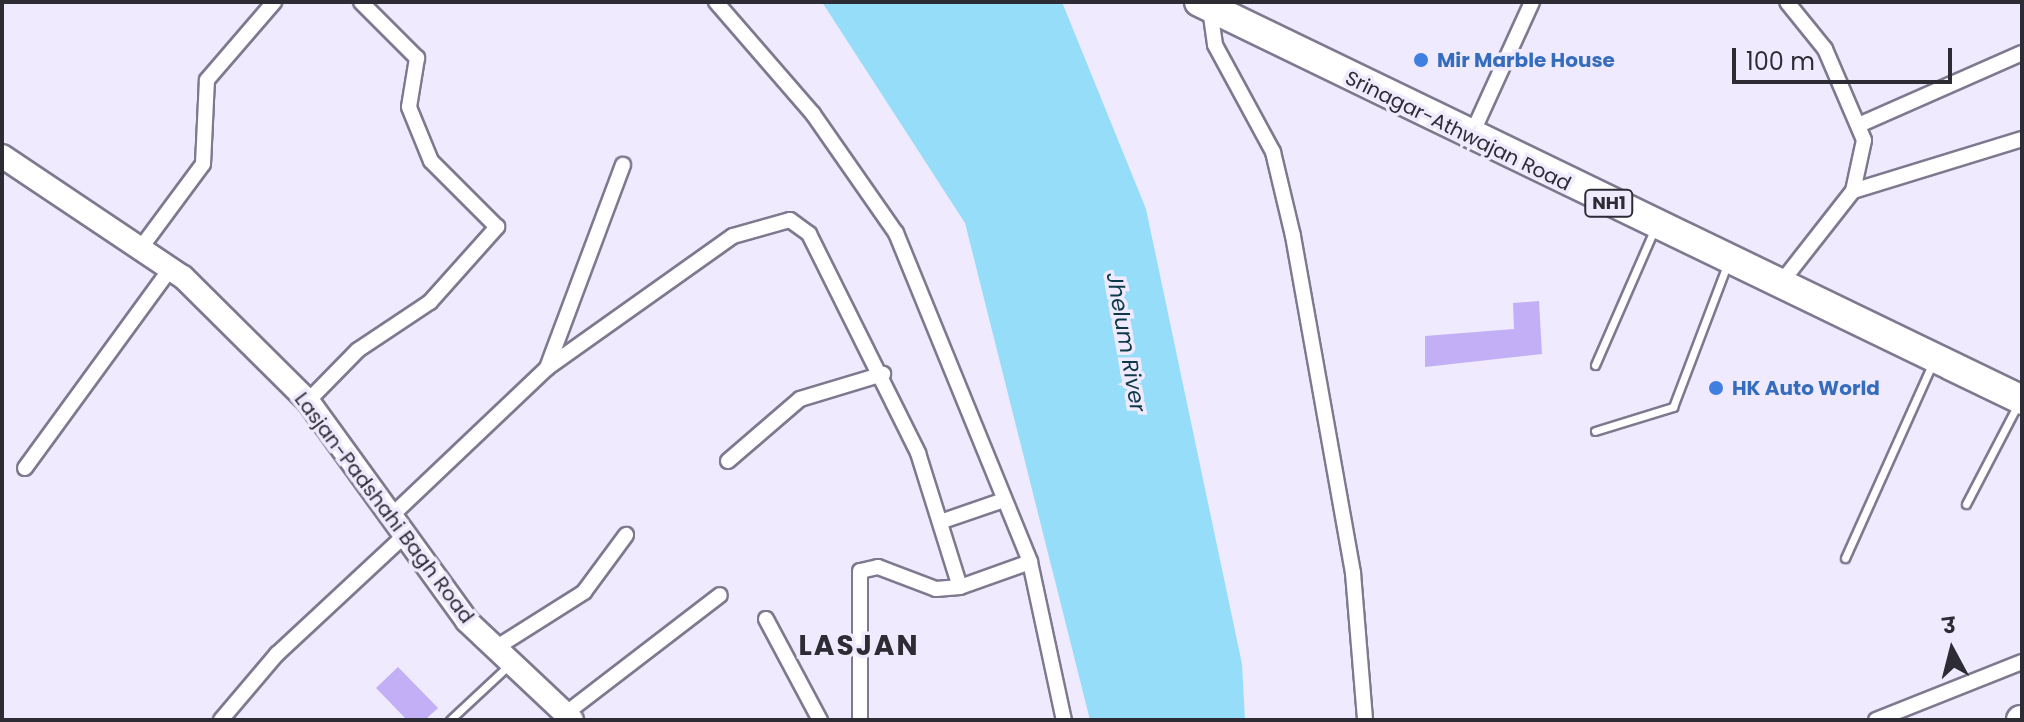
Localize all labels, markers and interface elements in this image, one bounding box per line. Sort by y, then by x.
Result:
scale bar [1736,32,1956,82]
text: 100 m [1746,45,1815,78]
place label: Mir Marble House [1437,48,1615,72]
marker: Mir Marble House [1412,51,1430,69]
street label: Srinagar-Athwajan Road [1341,66,1575,196]
road number: NH1 [1583,189,1635,217]
water label: Jhelum River [1101,270,1151,414]
place label: HK Auto World [1732,376,1880,400]
marker: HK Auto World [1707,379,1725,397]
street label: Lasjan-Padshahi Bagh Road [289,388,479,628]
north arrow [1912,610,1992,690]
text: उ [1941,610,1957,642]
district label: LASJAN [798,629,920,663]

